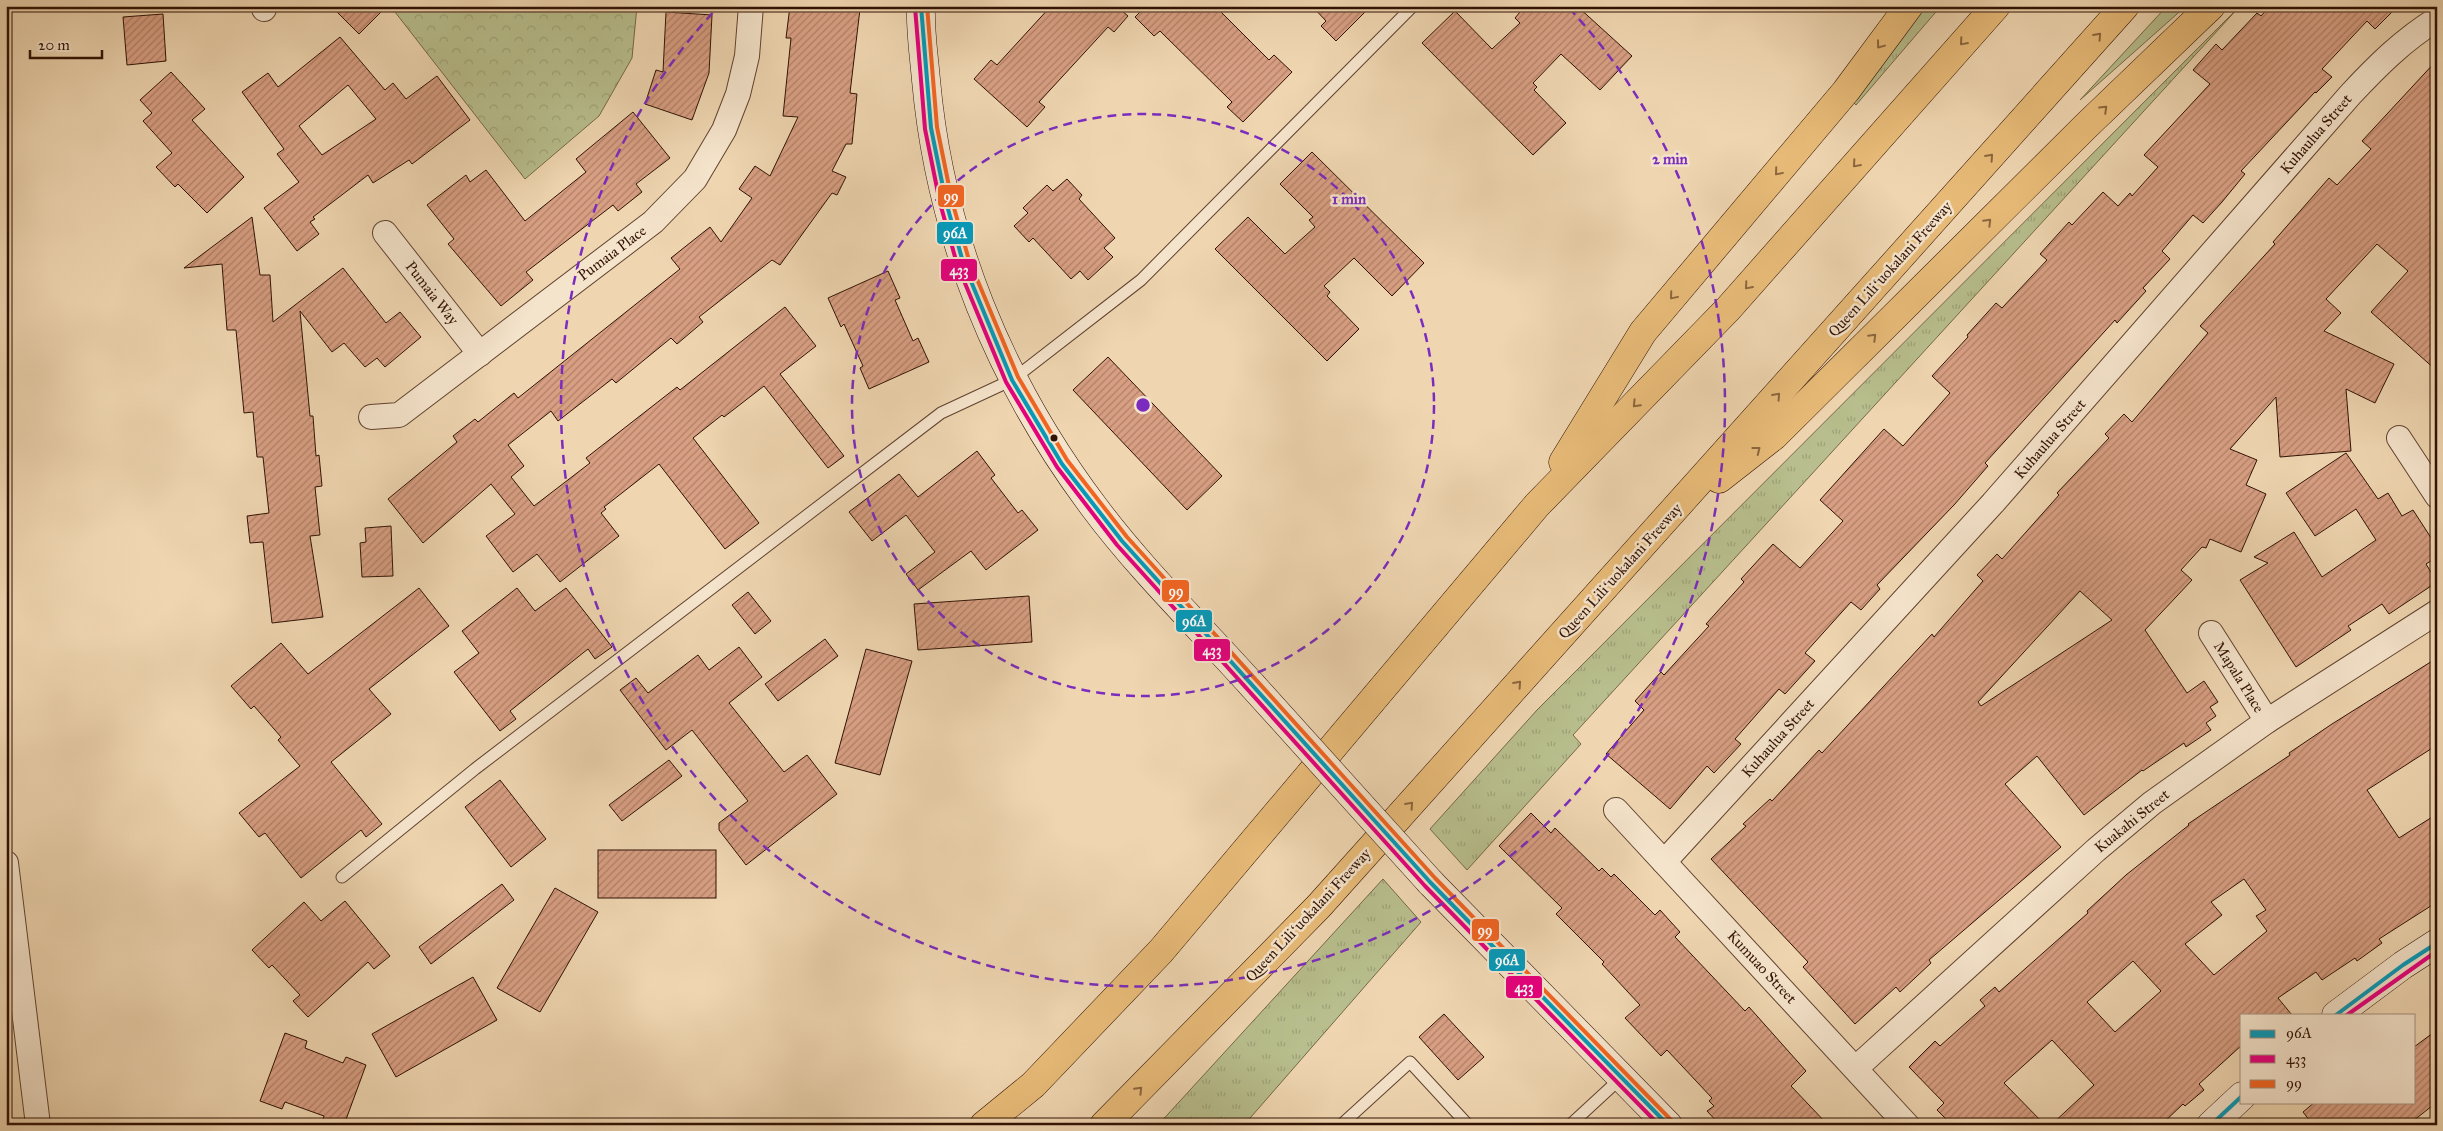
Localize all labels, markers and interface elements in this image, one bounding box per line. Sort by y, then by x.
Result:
scale bar [30,28,102,60]
one-way arrow [2093,32,2102,41]
text: 20 m [38,36,70,54]
one-way arrow [1960,37,1969,46]
one-way arrow [1877,39,1885,48]
street label: Kuhaulua Street [2276,90,2356,178]
one-way arrow [2098,105,2107,114]
text: 2 min [1652,150,1689,168]
one-way arrow [1984,154,1993,163]
one-way arrow [1852,159,1861,168]
one-way arrow [1775,166,1783,175]
line badge: 99 [937,184,965,208]
text: 99 [943,188,959,206]
text: 1 min [1332,190,1367,208]
street label: Queen Liliʻuokalani Freeway [1824,197,1956,340]
one-way arrow [1982,219,1991,228]
line badge: 96A [936,221,974,245]
street label: Pumaia Place [574,222,650,284]
text: 96A [943,225,968,243]
street label: Pumaia Way [402,258,463,329]
line badge: 433 [940,258,978,282]
text: 433 [950,262,969,280]
one-way arrow [1745,281,1754,290]
one-way arrow [1670,290,1679,299]
one-way arrow [1867,334,1876,343]
one-way arrow [1771,392,1780,401]
street label: Kuhaulua Street [2010,395,2090,483]
centre of rings [1134,396,1152,414]
one-way arrow [1633,398,1642,407]
unlabelled marker [1049,433,1059,443]
one-way arrow [1751,447,1760,456]
street label: Queen Liliʻuokalani Freeway [1554,499,1686,642]
line badge: 99 [1161,579,1190,603]
text: 99 [1168,583,1184,601]
line badge: 96A [1175,609,1213,633]
text: 96A [1182,613,1207,631]
line badge: 433 [1193,638,1231,662]
street label: Mapala Place [2210,638,2268,716]
text: 433 [1203,642,1222,660]
one-way arrow [1513,681,1522,690]
street label: Kuhaulua Street [1738,694,1819,781]
street label: Kuakahi Street [2091,785,2174,857]
one-way arrow [1404,802,1413,811]
street label: Queen Liliʻuokalani Freeway [1241,844,1375,985]
line badge: 99 [1471,918,1500,942]
text: 99 [1477,922,1493,940]
street label: Kumuao Street [1724,927,1801,1008]
line badge: 96A [1488,948,1526,972]
text: 96A [1495,952,1520,970]
line badge: 433 [1505,975,1543,999]
text: 433 [1515,979,1534,997]
legend [2240,1014,2416,1104]
text: 96A [2286,1024,2312,1042]
text: 433 [2286,1050,2306,1068]
text: 99 [2286,1074,2302,1092]
one-way arrow [1133,1087,1142,1096]

